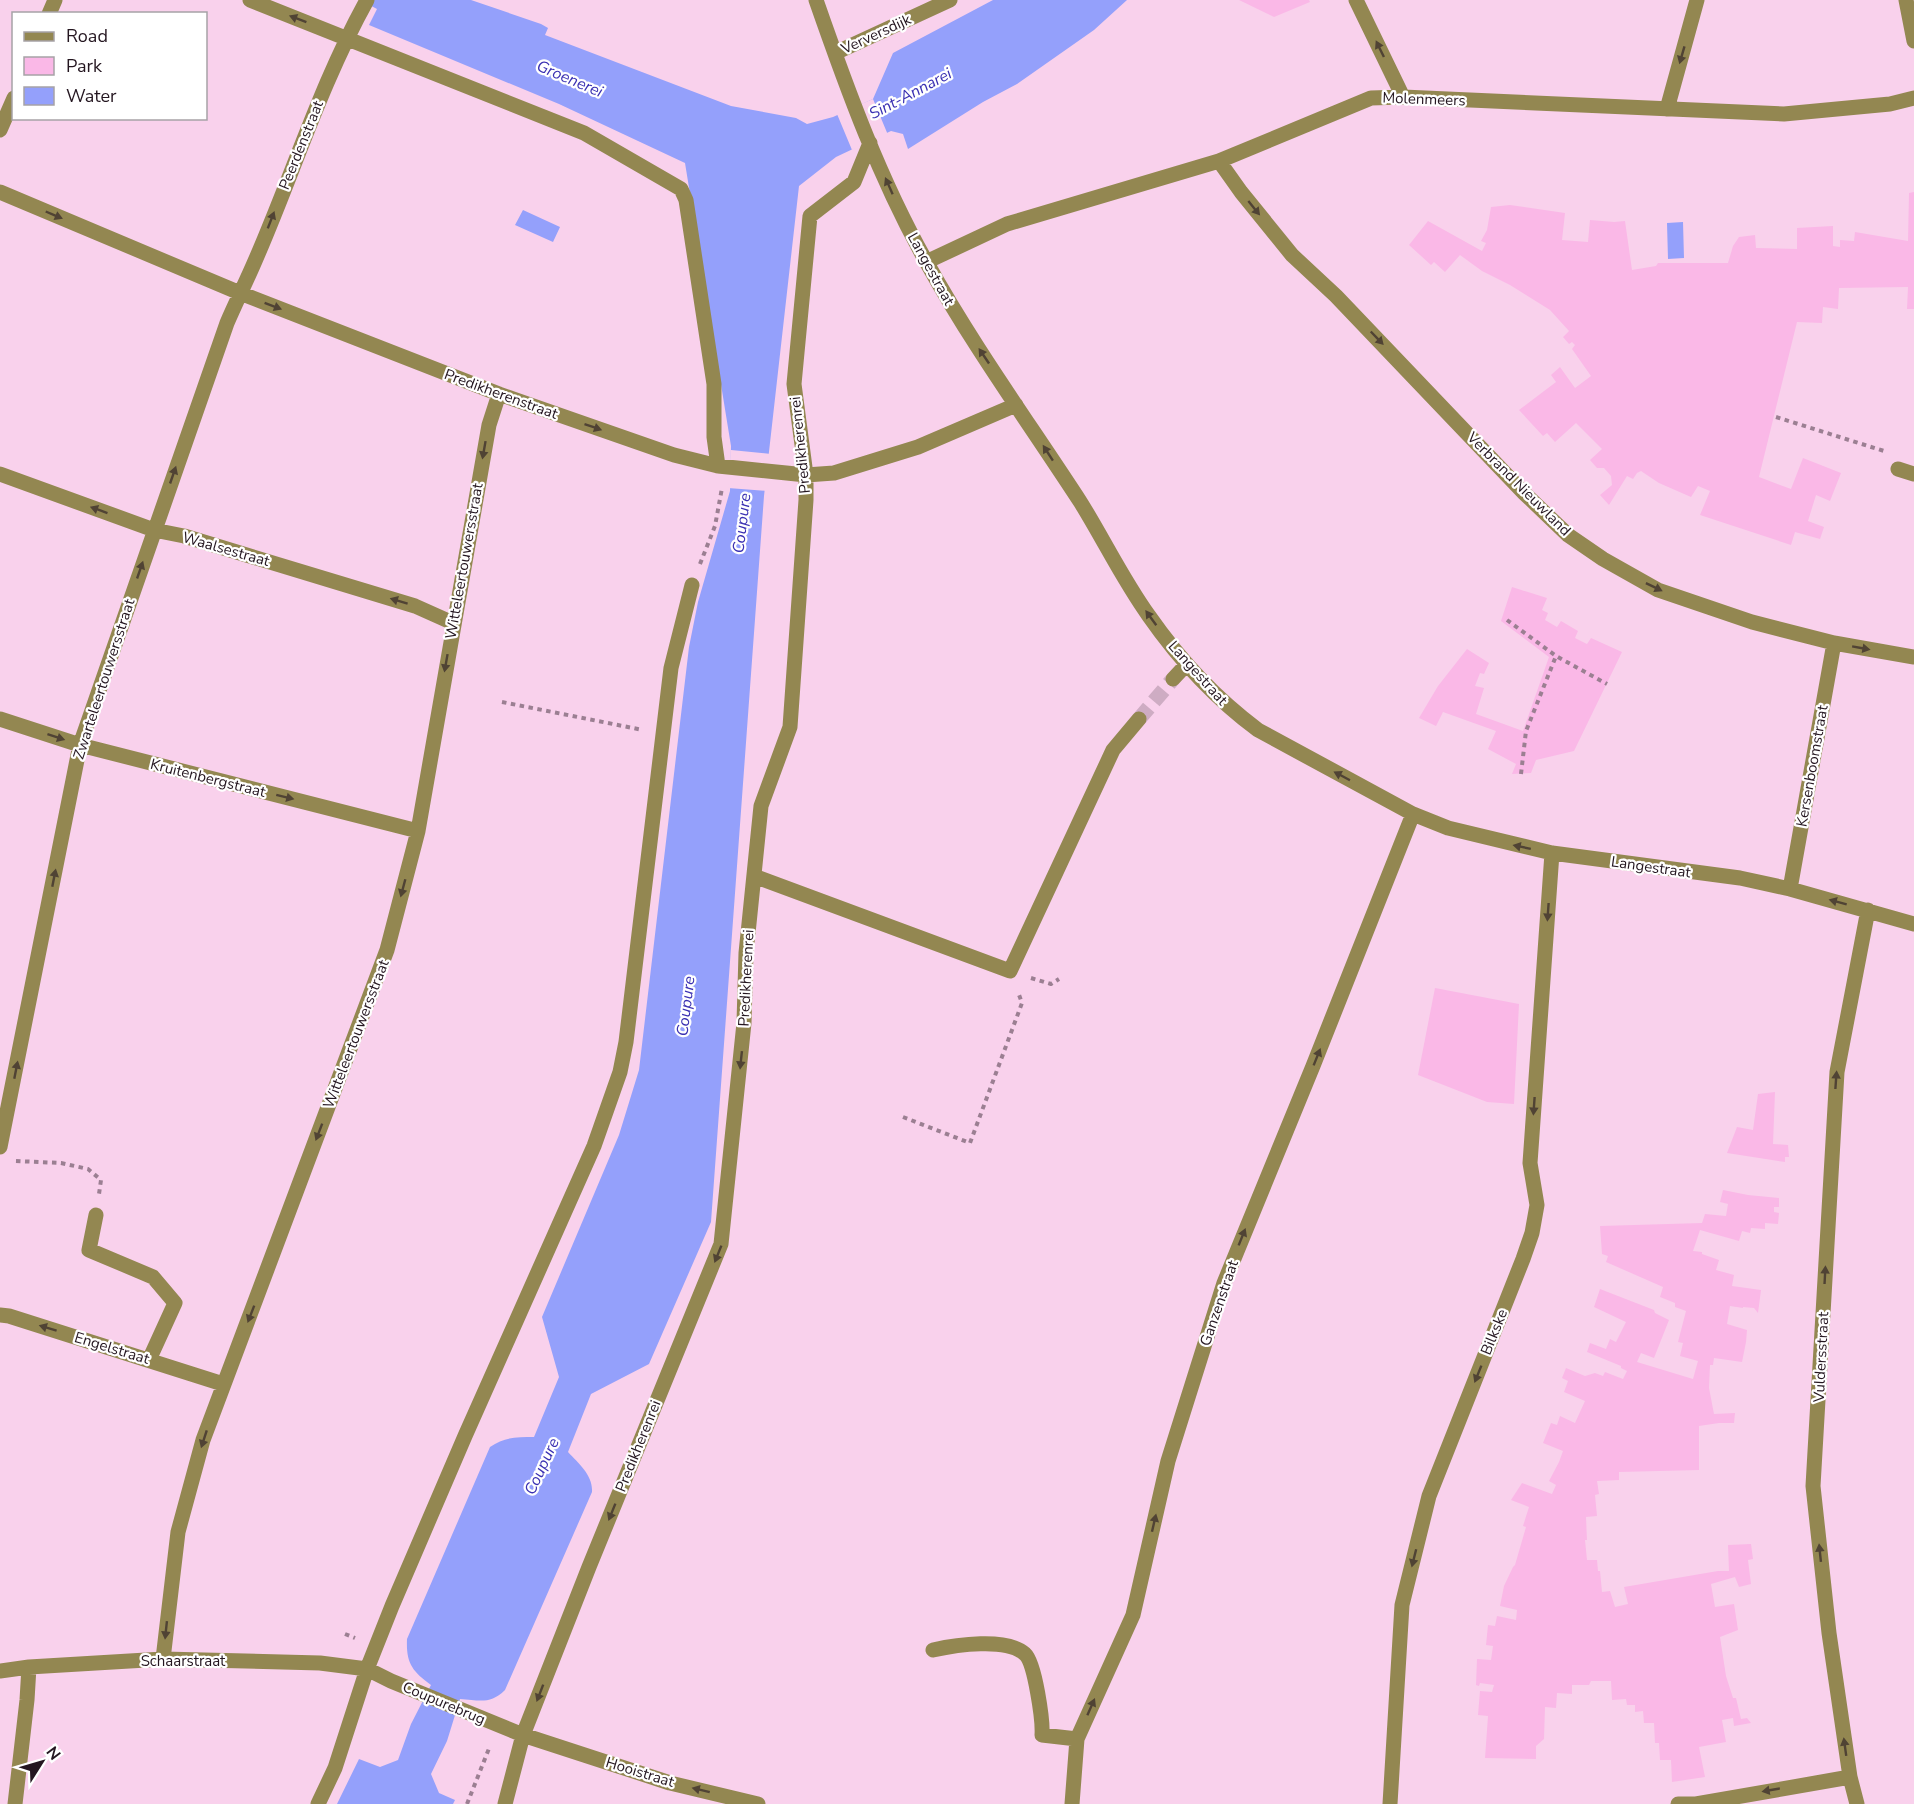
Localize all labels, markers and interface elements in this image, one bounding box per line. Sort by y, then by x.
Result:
street label: Verversdijk [837,9,914,59]
legend [12,12,207,120]
one-way arrow [289,13,307,23]
text: Road [66,24,108,48]
one-way arrow [1375,40,1384,57]
one-way arrow [1677,46,1686,64]
text: Park [66,54,103,78]
water label: Groenerei [533,55,606,103]
water label: Sint-Annarei [865,63,956,125]
text: Water [66,84,117,108]
street label: Molenmeers [1382,88,1466,110]
street label: Peerdenstraat [274,97,328,193]
one-way arrow [884,177,894,195]
one-way arrow [1247,200,1260,216]
one-way arrow [45,211,63,220]
one-way arrow [267,211,276,229]
street label: Langestraat [903,229,960,310]
one-way arrow [264,302,282,311]
one-way arrow [1369,331,1383,345]
one-way arrow [978,349,990,365]
street label: Predikherenstraat [441,364,561,424]
street label: Predikherenrei [785,396,815,494]
one-way arrow [584,422,602,432]
street label: Verbrand Nieuwland [1462,427,1575,540]
one-way arrow [479,441,488,460]
one-way arrow [1042,445,1053,461]
one-way arrow [169,466,179,484]
street label: Witteleertouwersstraat [440,481,488,641]
water label: Coupure [727,491,757,555]
one-way arrow [90,505,108,515]
street label: Waalsestraat [180,527,273,571]
one-way arrow [136,561,145,579]
one-way arrow [1646,582,1663,592]
street label: Zwarteleertouwersstraat [69,595,140,762]
one-way arrow [390,596,408,606]
one-way arrow [1145,611,1157,627]
street label: Langestraat [1164,636,1233,710]
one-way arrow [1852,644,1871,653]
one-way arrow [442,654,451,673]
street label: Kersenboomstraat [1791,703,1833,828]
one-way arrow [47,732,65,742]
street label: Kruitenbergstraat [148,754,268,802]
one-way arrow [1333,771,1350,781]
one-way arrow [276,793,294,803]
one-way arrow [1512,842,1531,851]
street label: Langestraat [1610,852,1693,883]
one-way arrow [50,869,59,888]
one-way arrow [398,879,407,897]
one-way arrow [1829,896,1847,906]
one-way arrow [1543,902,1552,921]
street label: Predikherenrei [733,929,759,1027]
street label: Witteleertouwersstraat [318,956,394,1111]
water label: Coupure [671,974,701,1038]
one-way arrow [1312,1047,1322,1065]
one-way arrow [736,1051,745,1070]
one-way arrow [11,1060,21,1079]
one-way arrow [1832,1071,1841,1090]
one-way arrow [1529,1097,1539,1116]
one-way arrow [314,1123,324,1141]
one-way arrow [1238,1228,1247,1246]
one-way arrow [713,1245,723,1263]
street label: Ganzenstraat [1195,1257,1243,1349]
one-way arrow [1821,1266,1830,1285]
one-way arrow [245,1305,255,1323]
street label: Bilkske [1476,1306,1512,1358]
street label: Vuldersstraat [1809,1311,1833,1404]
one-way arrow [39,1323,57,1332]
street label: Engelstraat [72,1327,153,1369]
one-way arrow [1472,1365,1482,1383]
street label: Predikherenrei [610,1397,666,1495]
one-way arrow [198,1430,208,1448]
water label: Coupure [519,1434,565,1499]
one-way arrow [607,1503,617,1521]
one-way arrow [1150,1513,1159,1532]
one-way arrow [1815,1544,1825,1563]
one-way arrow [1408,1549,1418,1567]
one-way arrow [161,1620,171,1639]
street label: Schaarstraat [141,1651,226,1671]
street label: Coupurebrug [400,1677,488,1729]
one-way arrow [534,1684,544,1702]
one-way arrow [1087,1698,1096,1715]
north arrow [12,1732,72,1792]
one-way arrow [1841,1737,1850,1756]
text: N [41,1742,66,1765]
street label: Hooistraat [603,1752,677,1792]
one-way arrow [692,1785,710,1795]
one-way arrow [1762,1786,1781,1795]

